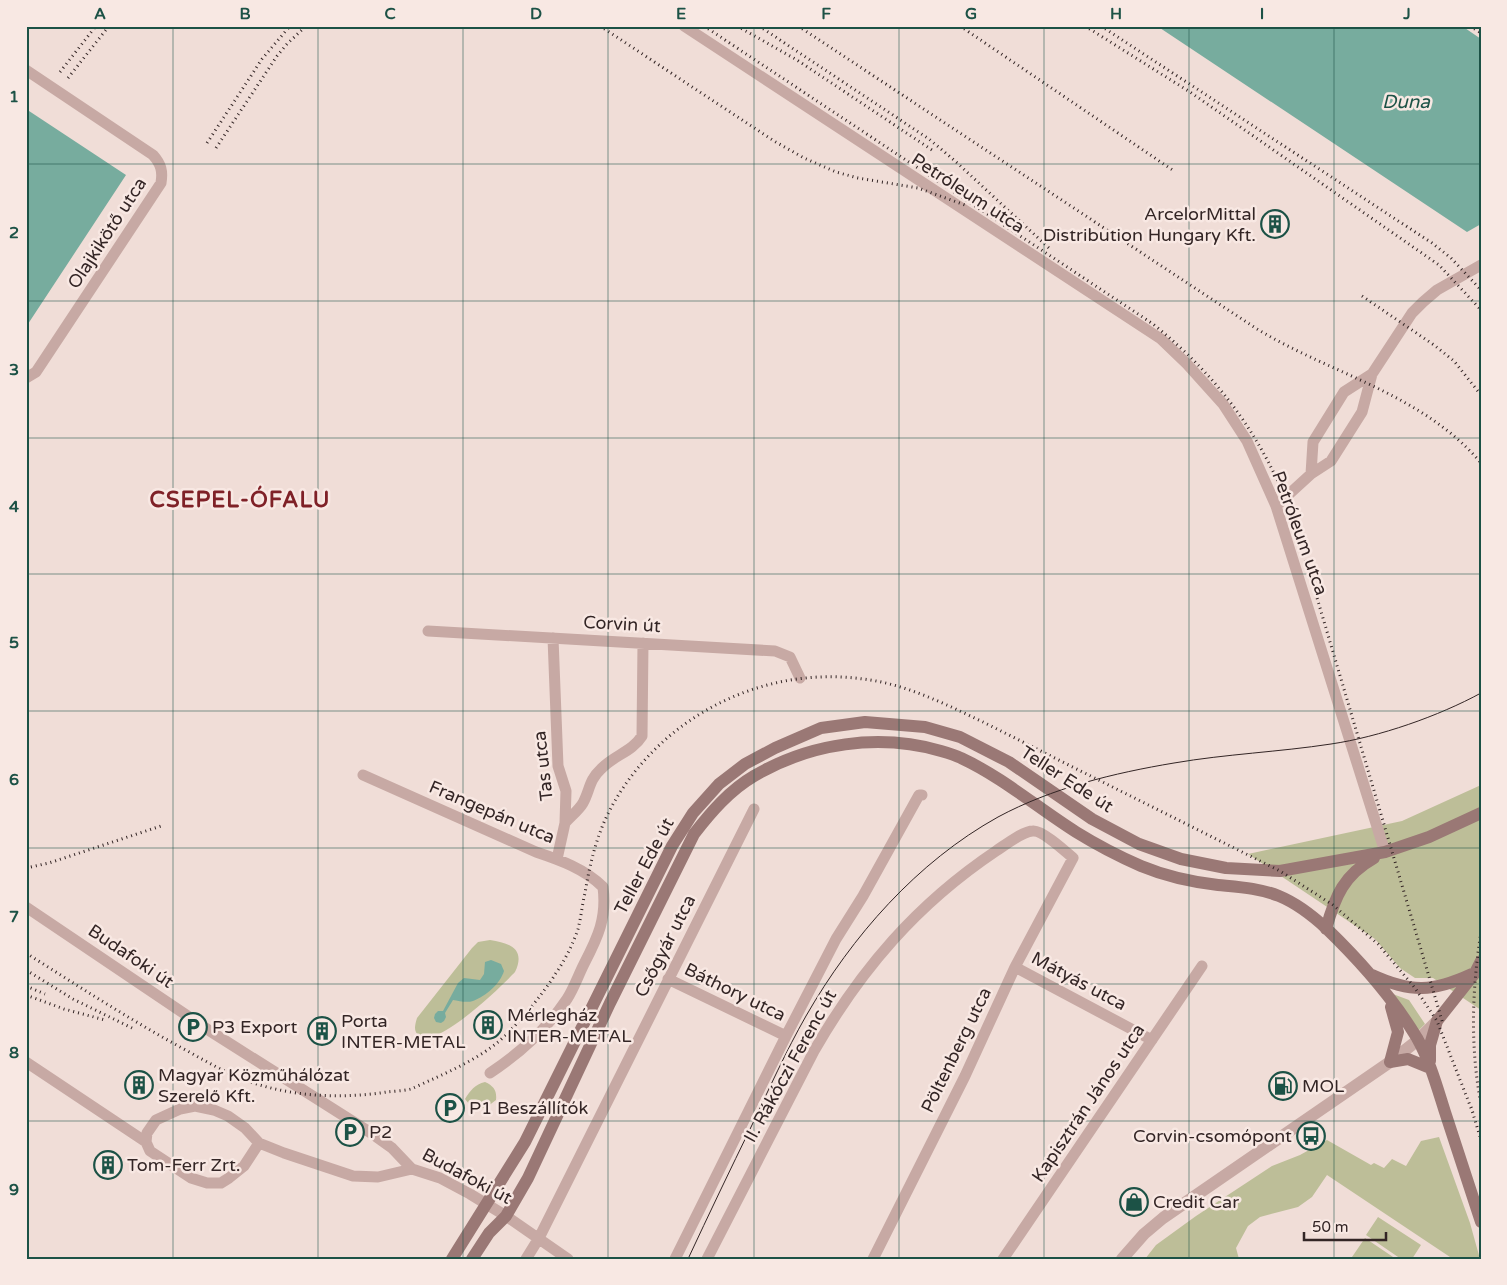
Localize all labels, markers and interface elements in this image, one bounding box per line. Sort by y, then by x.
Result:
text: A [94,4,106,24]
text: B [239,4,251,24]
text: C [384,4,396,24]
text: D [530,4,542,24]
text: E [676,4,686,24]
text: F [821,4,831,24]
text: G [965,4,977,24]
text: H [1110,4,1122,24]
text: I [1260,4,1264,24]
text: J [1402,4,1411,24]
text: 1 [9,87,19,107]
water label: Duna [1382,91,1431,113]
street label: Petróleum utca [907,148,1029,238]
street label: Olajkikötő utca [63,173,151,293]
place label: ArcelorMittal Distribution Hungary Kft. [1043,203,1256,246]
building icon: ArcelorMittal Distribution Hungary Kft. [1260,209,1290,239]
text: 2 [9,223,19,243]
text: 3 [9,360,19,380]
street label: Petróleum utca [1267,468,1333,598]
district label: CSEPEL-ÓFALU [150,485,330,513]
text: 4 [9,497,19,517]
street label: Corvin út [583,611,661,637]
text: 5 [9,633,19,653]
street label: Tas utca [528,730,558,802]
street label: Teller Ede út [1017,741,1118,817]
text: 6 [9,770,19,790]
street label: Frangepán utca [426,776,558,848]
street label: Teller Ede út [609,814,679,918]
street label: Csőgyár utca [630,891,700,1001]
text: 7 [9,907,19,927]
street label: Budafoki út [84,919,178,993]
street label: Mátyás utca [1028,947,1130,1015]
street label: Báthory utca [681,958,789,1026]
street label: Pöltenberg utca [916,984,996,1116]
street label: II. Rákóczi Ferenc út [739,986,841,1146]
place label: Mérlegház INTER-METAL [507,1004,632,1047]
place label: Porta INTER-METAL [341,1010,466,1053]
building icon: Mérlegház INTER-METAL [473,1010,503,1040]
parking icon: P3 Export [178,1012,208,1042]
place label: P3 Export [212,1016,297,1038]
building icon: Porta INTER-METAL [307,1016,337,1046]
street label: Kapisztrán János utca [1027,1020,1149,1186]
text: 8 [9,1043,19,1063]
place label: Magyar Közműhálózat Szerelő Kft. [158,1064,350,1107]
building icon: Magyar Közműhálózat Szerelő Kft. [124,1070,154,1100]
fuel station icon: MOL [1268,1071,1298,1101]
place label: MOL [1302,1075,1345,1097]
parking icon: P1 Beszállítók [435,1093,465,1123]
place label: P1 Beszállítók [469,1097,589,1119]
parking icon: P2 [335,1117,365,1147]
place label: P2 [369,1121,392,1143]
bus stop icon: Corvin-csomópont [1296,1121,1326,1151]
place label: Corvin-csomópont [1133,1125,1292,1147]
street label: Budafoki út [418,1143,516,1209]
building icon: Tom-Ferr Zrt. [93,1150,123,1180]
place label: Tom-Ferr Zrt. [127,1154,240,1176]
text: 9 [9,1180,19,1200]
shop icon: Credit Car [1119,1187,1149,1217]
place label: Credit Car [1153,1191,1239,1213]
scale bar [1304,1210,1387,1242]
text: 50 m [1312,1218,1349,1236]

